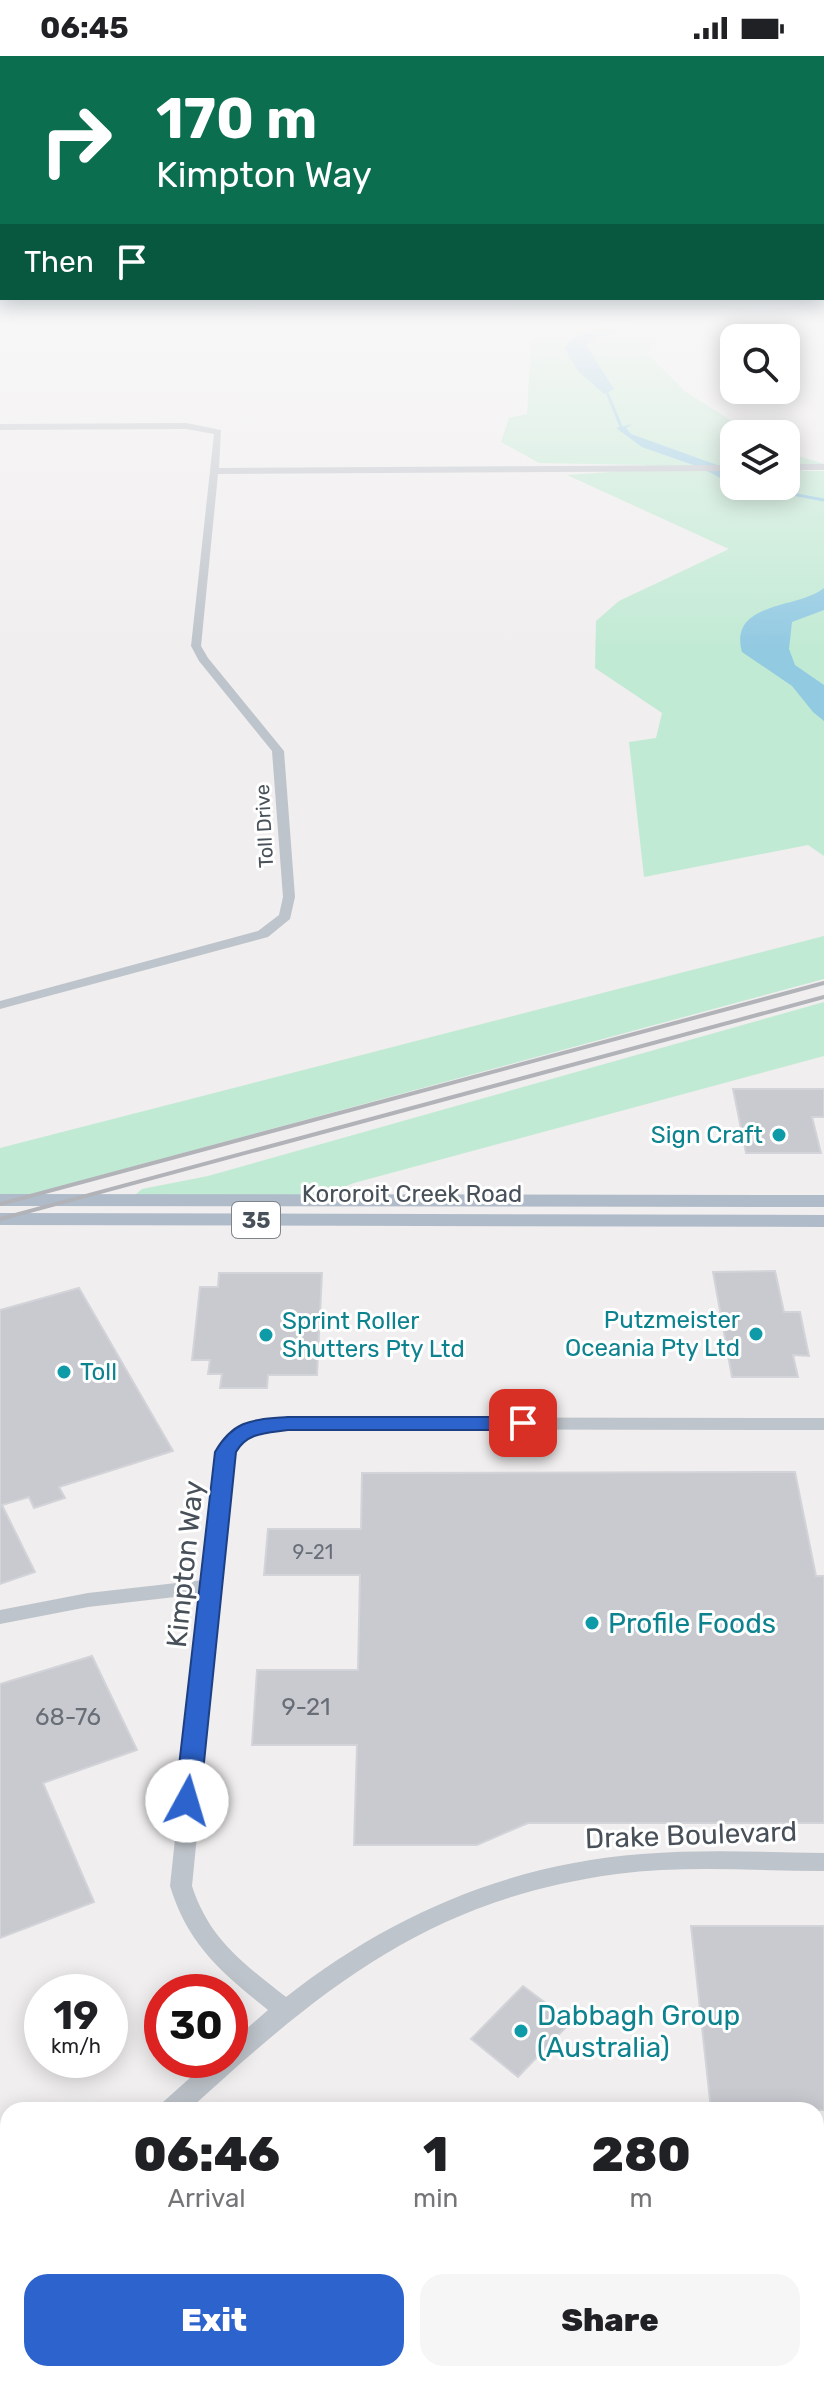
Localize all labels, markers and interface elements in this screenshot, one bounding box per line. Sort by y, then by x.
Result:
text: 06:45 [40,10,129,46]
text: 170 m [156,86,317,152]
icon: right [24,88,128,192]
text: Kimpton Way [156,153,372,196]
icon: arrive [110,240,154,284]
text: Then [24,244,94,280]
map controls [720,324,800,500]
button: search [720,324,800,404]
button: layers [720,420,800,500]
street label: Toll Drive [250,783,278,869]
place label: Sign Craft [651,1121,763,1149]
marker: Sign Craft [770,1126,788,1144]
street label: Kororoit Creek Road [302,1180,522,1208]
road number: 35 [232,1202,280,1238]
place label: Putzmeister Oceania Pty Ltd [565,1306,740,1362]
place label: Sprint Roller Shutters Pty Ltd [282,1307,465,1363]
marker: Putzmeister Oceania Pty Ltd [747,1325,765,1343]
marker: Sprint Roller Shutters Pty Ltd [257,1326,275,1344]
place label: Toll [80,1358,117,1386]
marker: Toll [55,1363,73,1381]
pin [489,1389,557,1457]
icon: arrive [501,1401,545,1445]
street label: Kimpton Way [160,1479,210,1649]
house number: 9-21 [293,1540,333,1564]
place label: Profile Foods [608,1607,776,1640]
marker: Profile Foods [583,1614,601,1632]
house number: 9-21 [282,1693,330,1721]
house number: 68-76 [35,1703,101,1731]
position arrow [145,1759,229,1843]
street label: Drake Boulevard [584,1815,798,1855]
speed limit sign: 30 [144,1974,248,2078]
text: 19 [53,1992,99,2039]
place label: Dabbagh Group (Australia) [537,1999,740,2064]
marker: Dabbagh Group (Australia) [512,2022,530,2040]
text: km/h [51,2034,101,2058]
text: 06:46 [133,2126,280,2183]
text: 1 [423,2126,448,2183]
text: 280 [591,2126,691,2183]
text: Arrival [168,2183,246,2214]
text: min [413,2183,458,2214]
text: m [630,2183,653,2214]
button: Exit [24,2274,404,2366]
button: Share [420,2274,800,2366]

